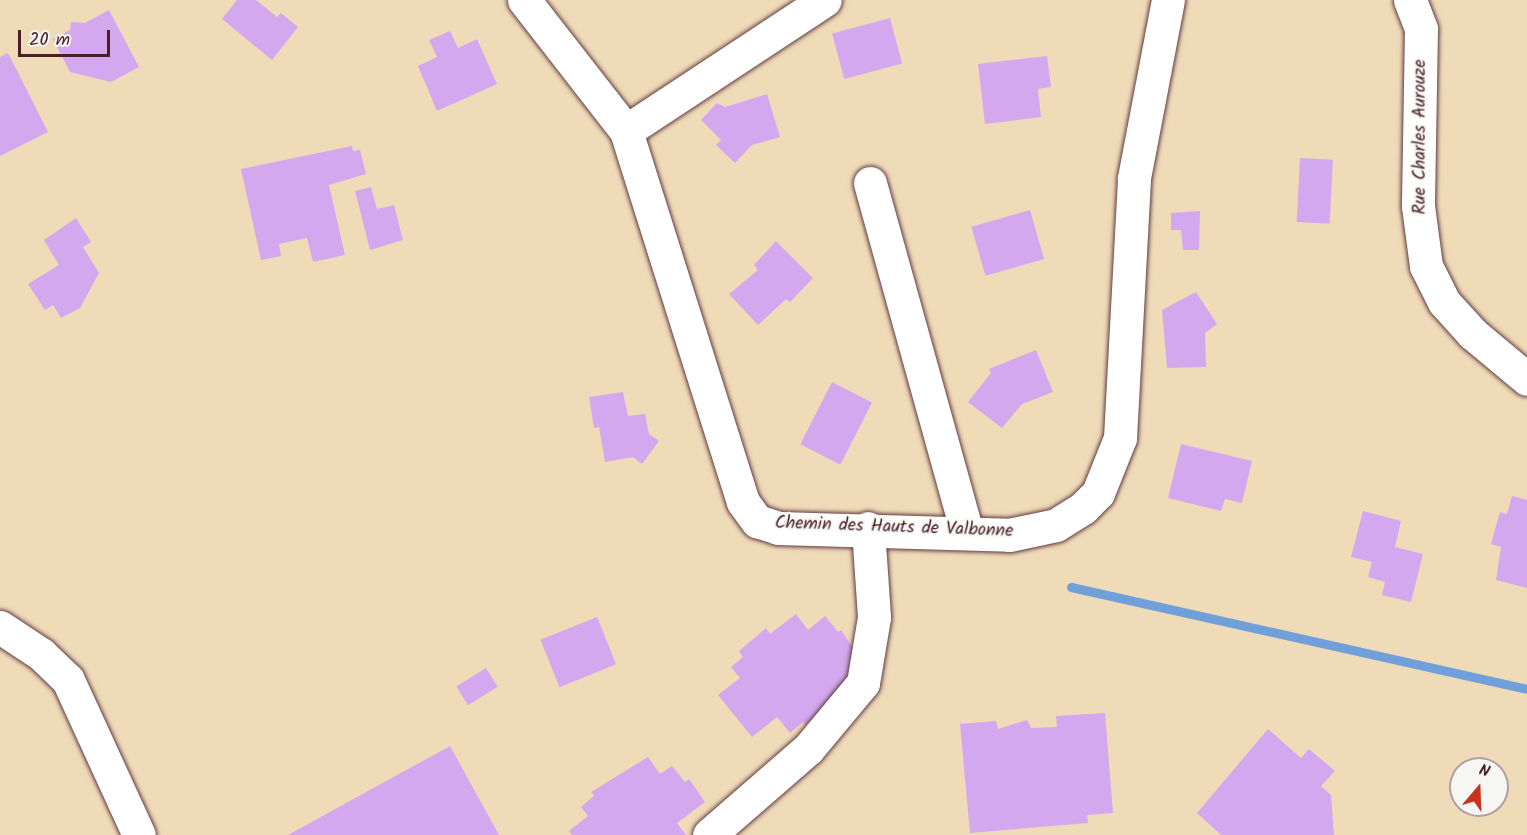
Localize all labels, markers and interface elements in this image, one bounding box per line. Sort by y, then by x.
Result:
scale bar [21,18,112,56]
text: 20 m [29,26,70,55]
street label: Rue Charles Aurouze [1410,59,1432,215]
street label: Chemin des Hauts de Valbonne [774,513,1014,543]
north arrow [1449,757,1509,817]
text: N [1476,758,1493,785]

